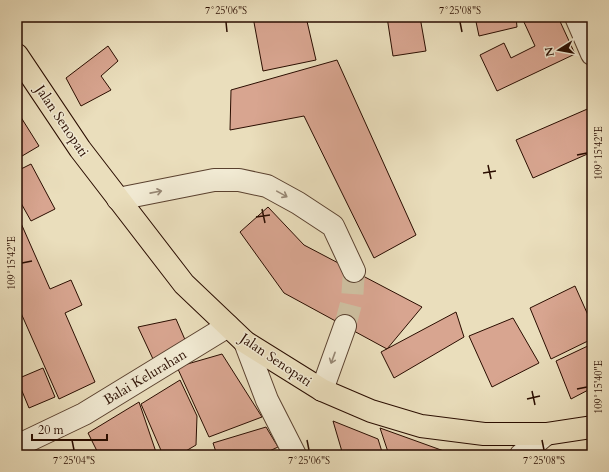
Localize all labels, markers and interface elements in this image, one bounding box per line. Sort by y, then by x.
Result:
text: 7°25'06"S [205,4,247,18]
text: 7°25'08"S [439,4,481,18]
north arrow [539,30,579,70]
text: N [541,45,558,58]
street label: Jalan Senopati [30,80,93,161]
text: 109°15'42"E [592,126,606,180]
one-way arrow [149,188,162,196]
one-way arrow [276,191,288,199]
text: 109°15'42"E [5,236,19,290]
street label: Jalan Senopati [235,328,316,391]
street label: Balai Kelurahan [100,345,190,409]
one-way arrow [329,352,337,364]
text: 109°15'40"E [592,360,606,414]
scale bar [32,416,107,442]
text: 20 m [38,422,65,438]
text: 7°25'04"S [53,454,95,468]
text: 7°25'06"S [288,454,330,468]
text: 7°25'08"S [523,454,565,468]

